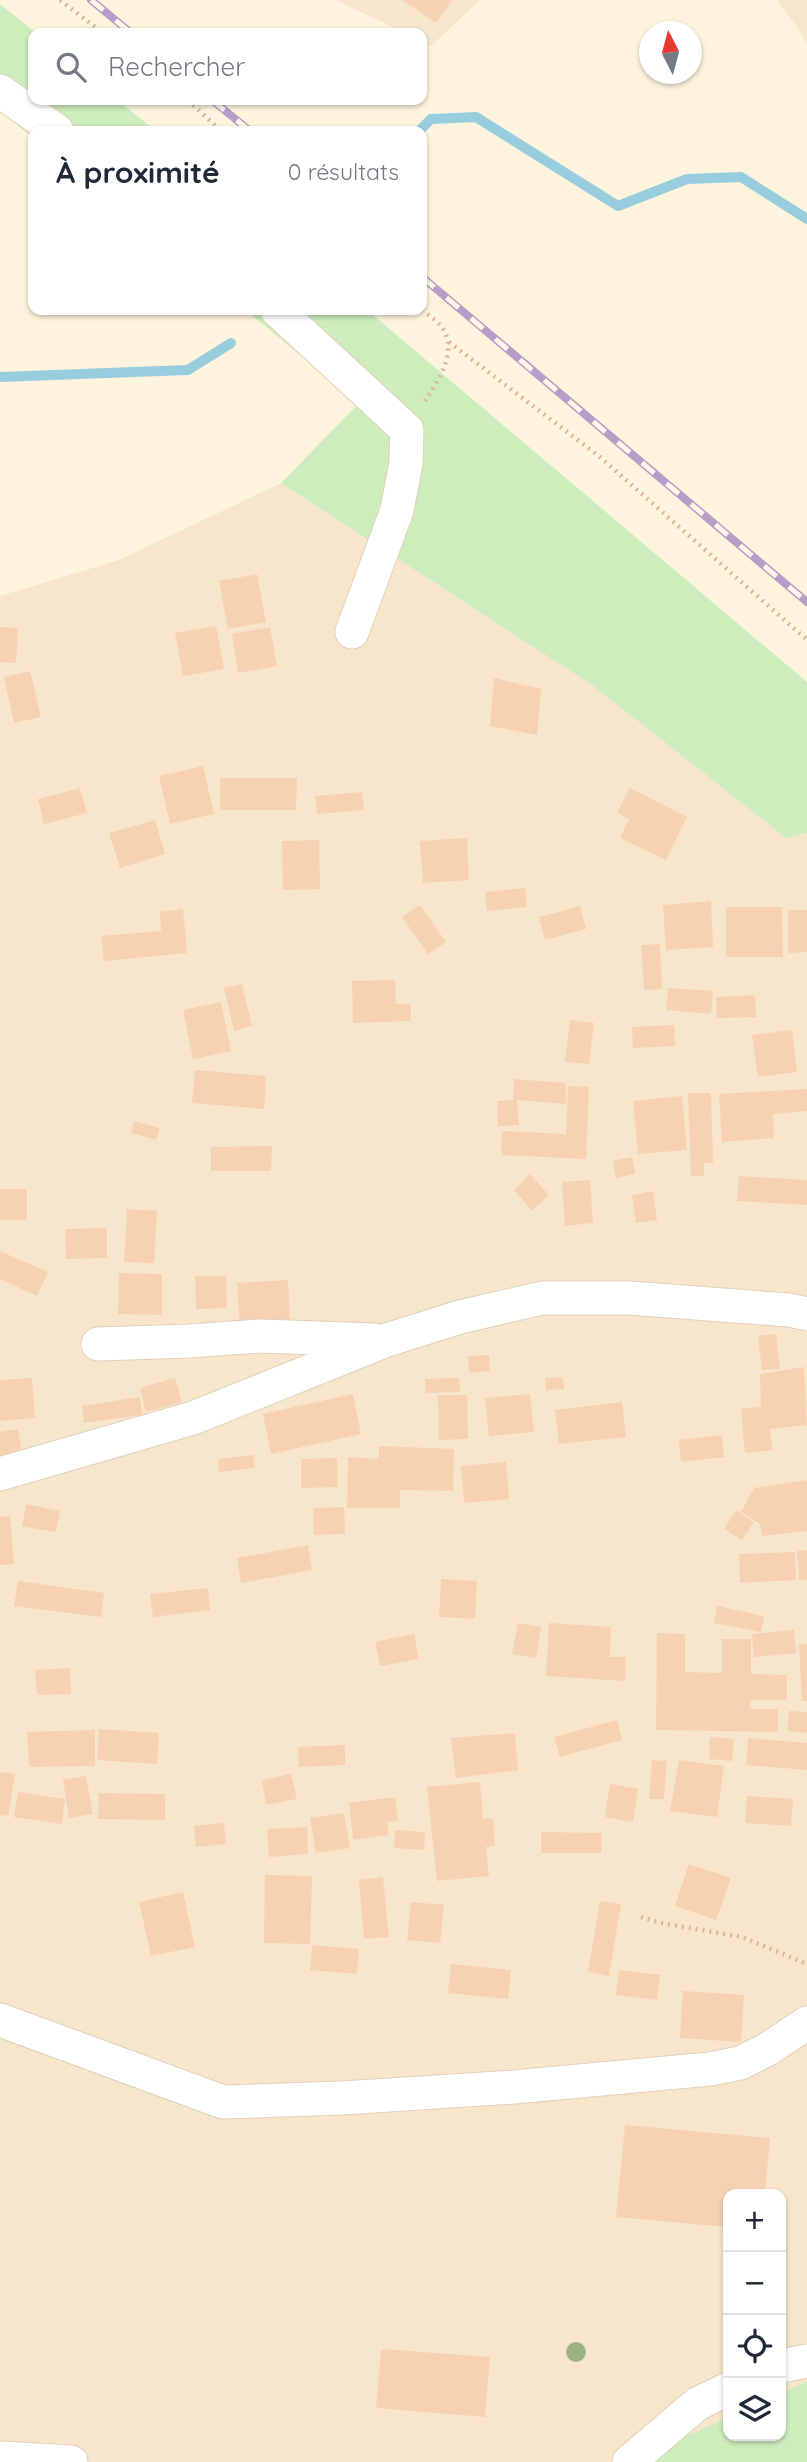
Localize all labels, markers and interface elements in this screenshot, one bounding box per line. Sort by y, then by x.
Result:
north arrow [639,21,702,84]
search box [28,28,427,105]
icon: search [52,48,90,86]
text: Rechercher [108,50,245,83]
text: À proximité [56,153,220,191]
text: 0 résultats [288,157,399,186]
map controls [723,2189,786,2441]
button: + [723,2189,786,2252]
button: − [723,2252,786,2315]
button: locate [723,2315,786,2378]
button: layers [723,2378,786,2441]

